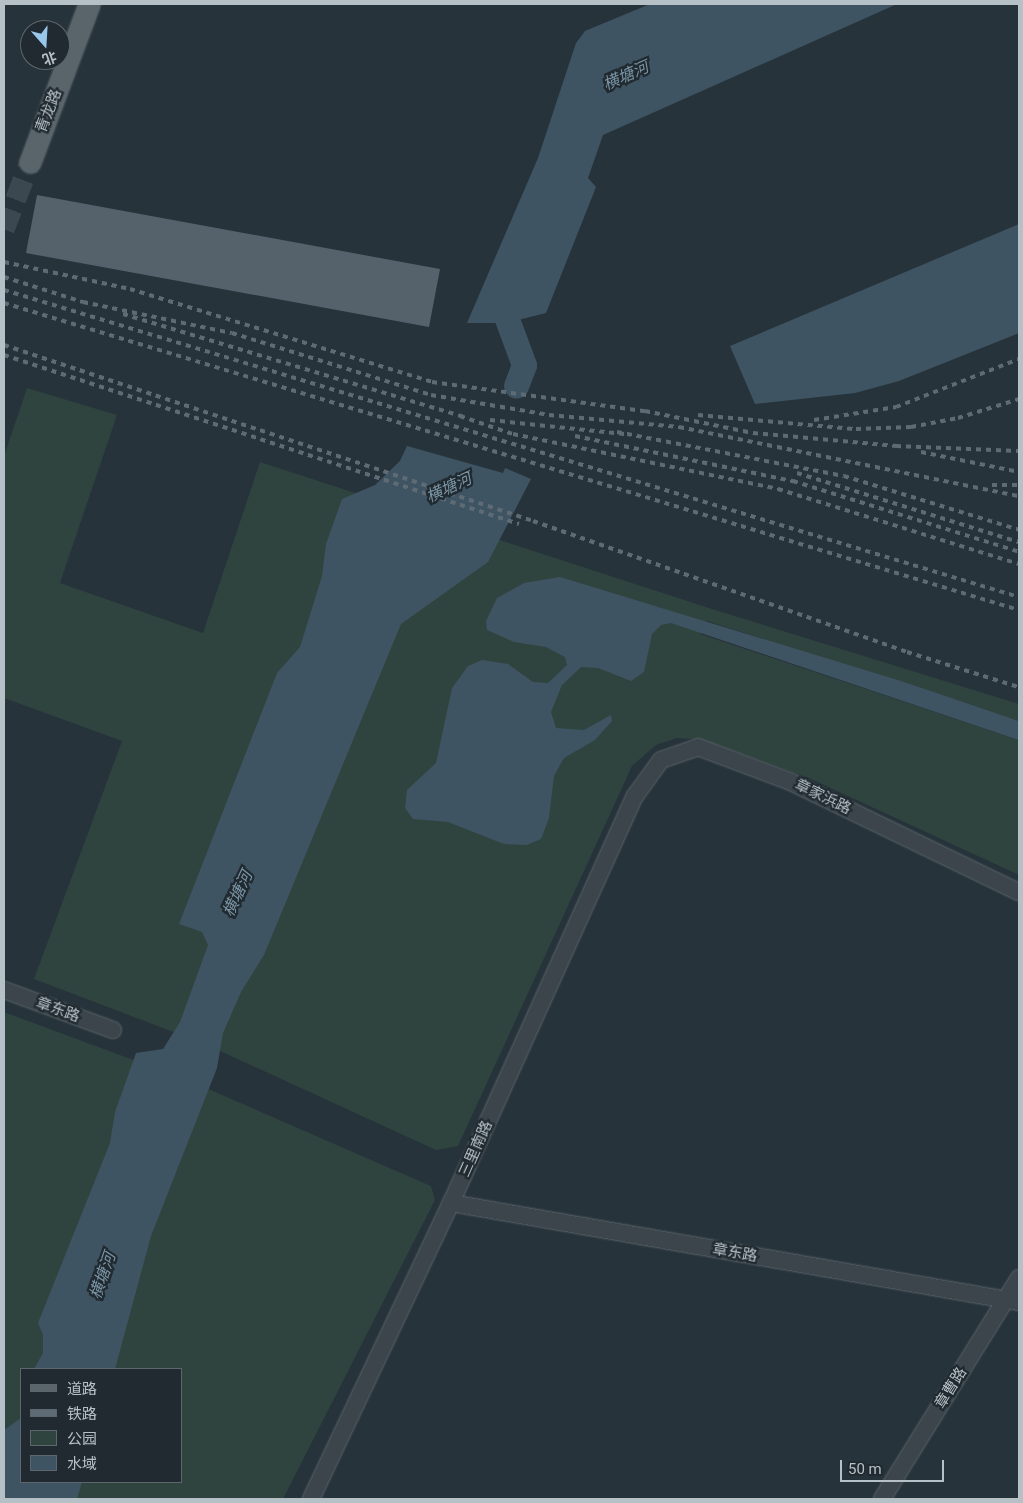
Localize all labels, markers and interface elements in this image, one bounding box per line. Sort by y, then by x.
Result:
north arrow [20,20,70,70]
text: 北 [40,48,59,68]
water label: 横塘河 [600,57,652,95]
street label: 青龙路 [33,87,65,135]
water label: 横塘河 [423,469,475,507]
street label: 章家浜路 [792,776,854,818]
water label: 横塘河 [219,868,257,920]
street label: 章东路 [34,994,82,1026]
street label: 三里南路 [456,1118,496,1180]
street label: 章东路 [711,1240,759,1266]
water label: 横塘河 [86,1250,120,1302]
street label: 章曹路 [931,1364,971,1412]
legend [20,1368,182,1483]
text: 道路 [67,1380,97,1398]
text: 铁路 [67,1405,97,1423]
text: 公园 [67,1430,97,1448]
scale bar [843,1450,947,1482]
text: 水域 [67,1455,97,1473]
text: 50 m [848,1460,882,1478]

